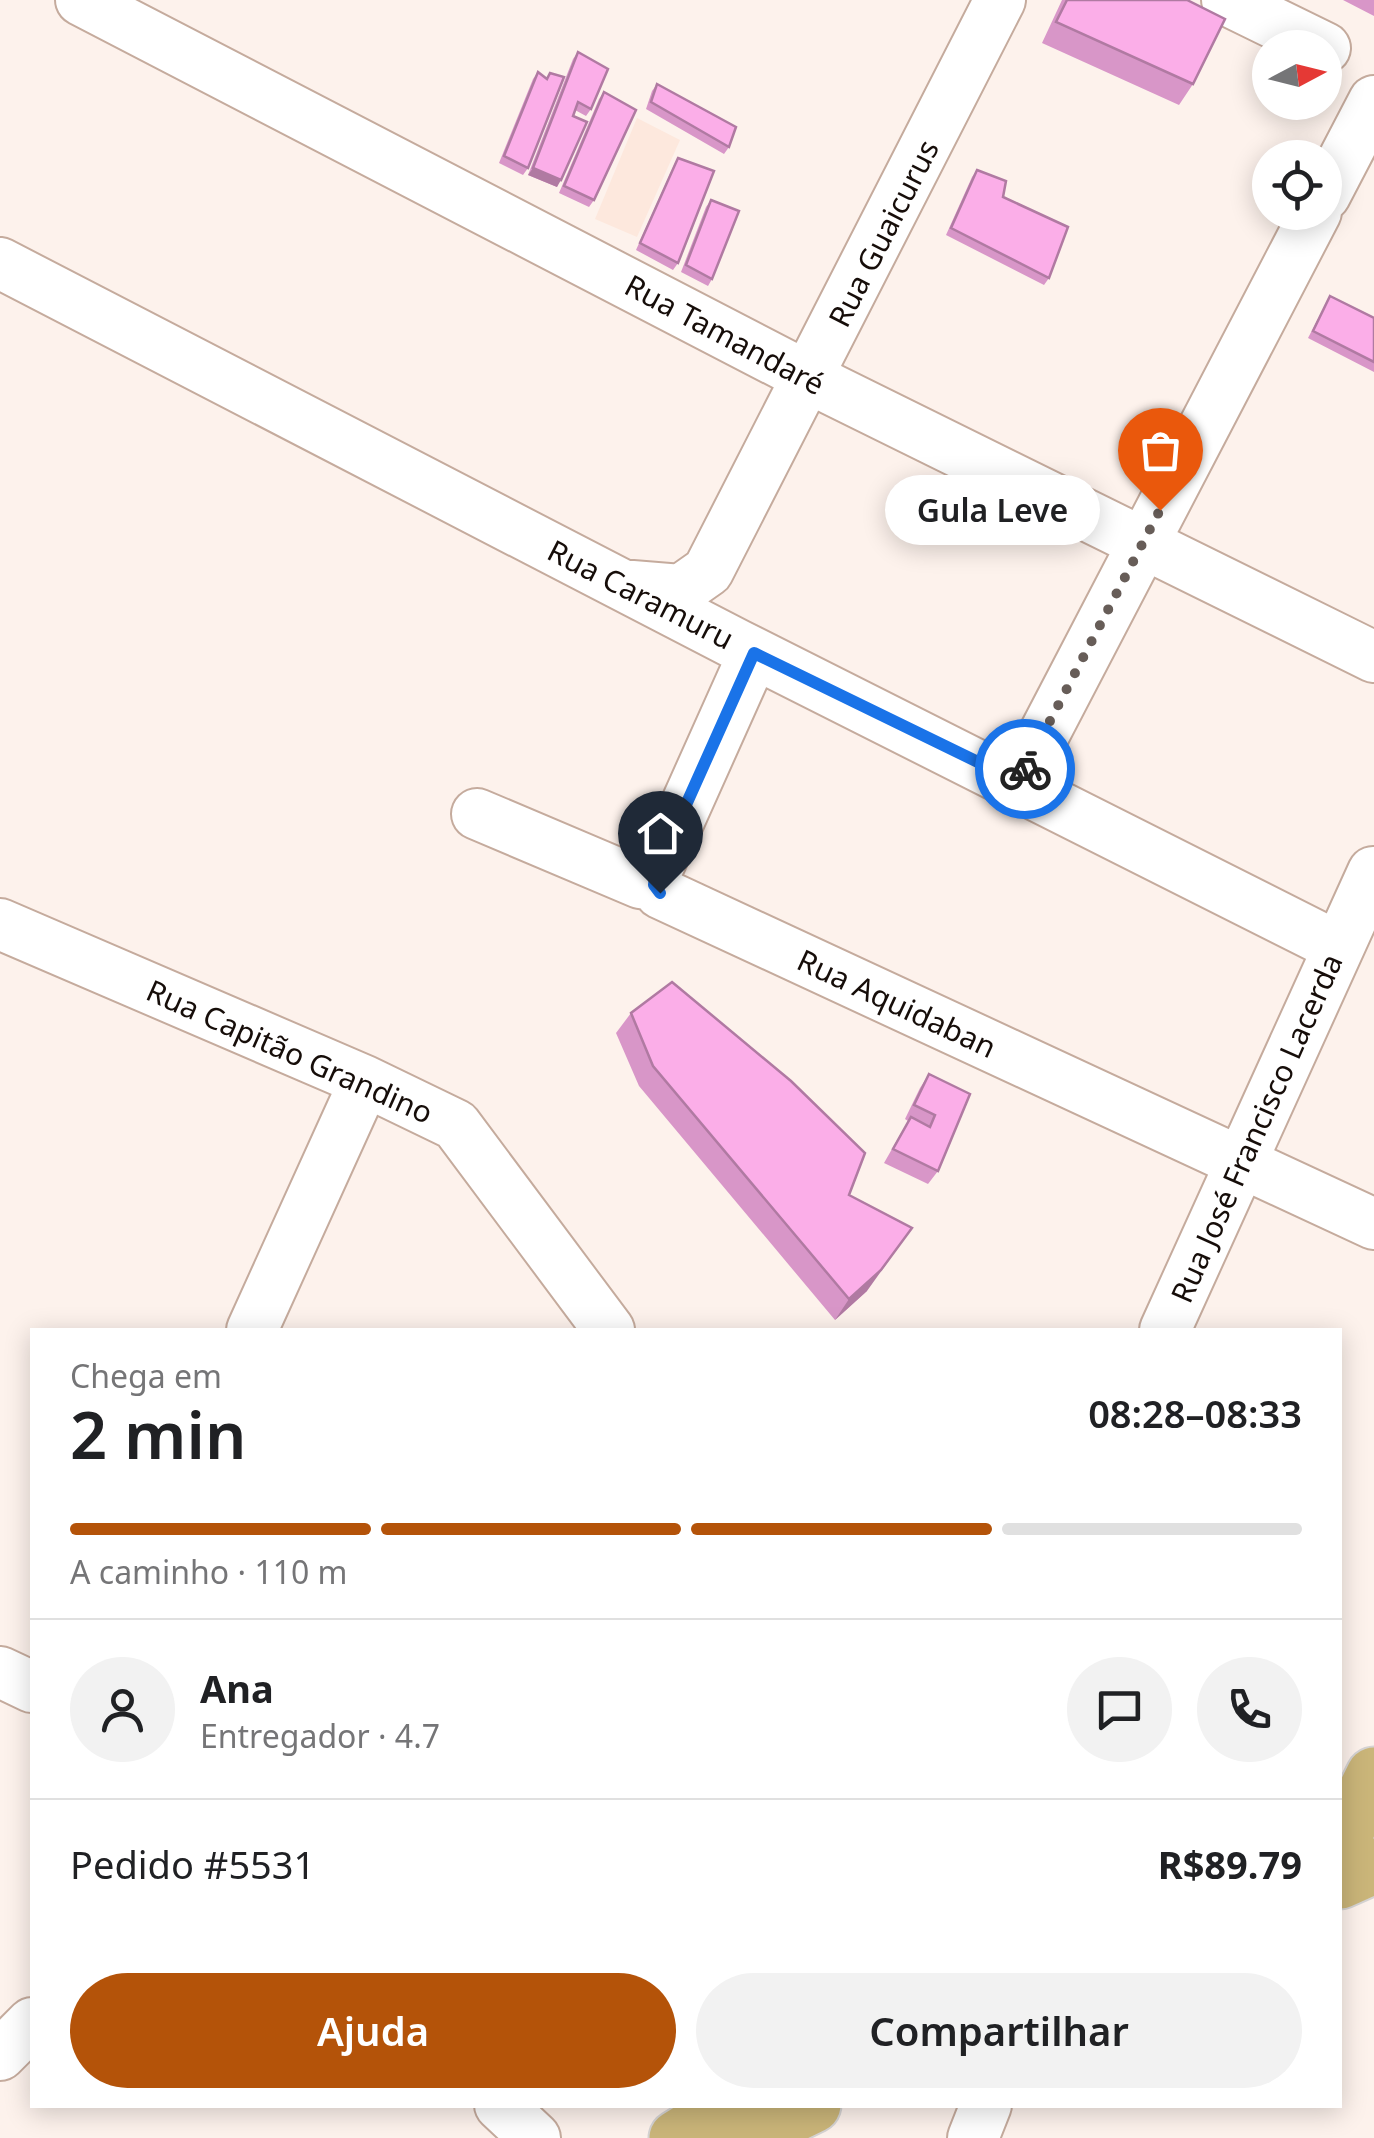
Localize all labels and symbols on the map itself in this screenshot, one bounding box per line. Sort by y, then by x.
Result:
north arrow [1252,30,1342,120]
street label: Rua Guaicurus [818,132,948,334]
street label: Rua Tamandaré [618,264,832,404]
pin [1118,408,1203,511]
callout: Gula Leve [885,475,1100,545]
street label: Rua Caramuru [541,529,741,659]
courier [975,719,1075,819]
pin [618,791,703,894]
street label: Rua Aquidaban [791,939,1003,1067]
street label: Rua José Francisco Lacerda [1160,947,1352,1309]
street label: Rua Capitão Grandino [140,969,440,1133]

